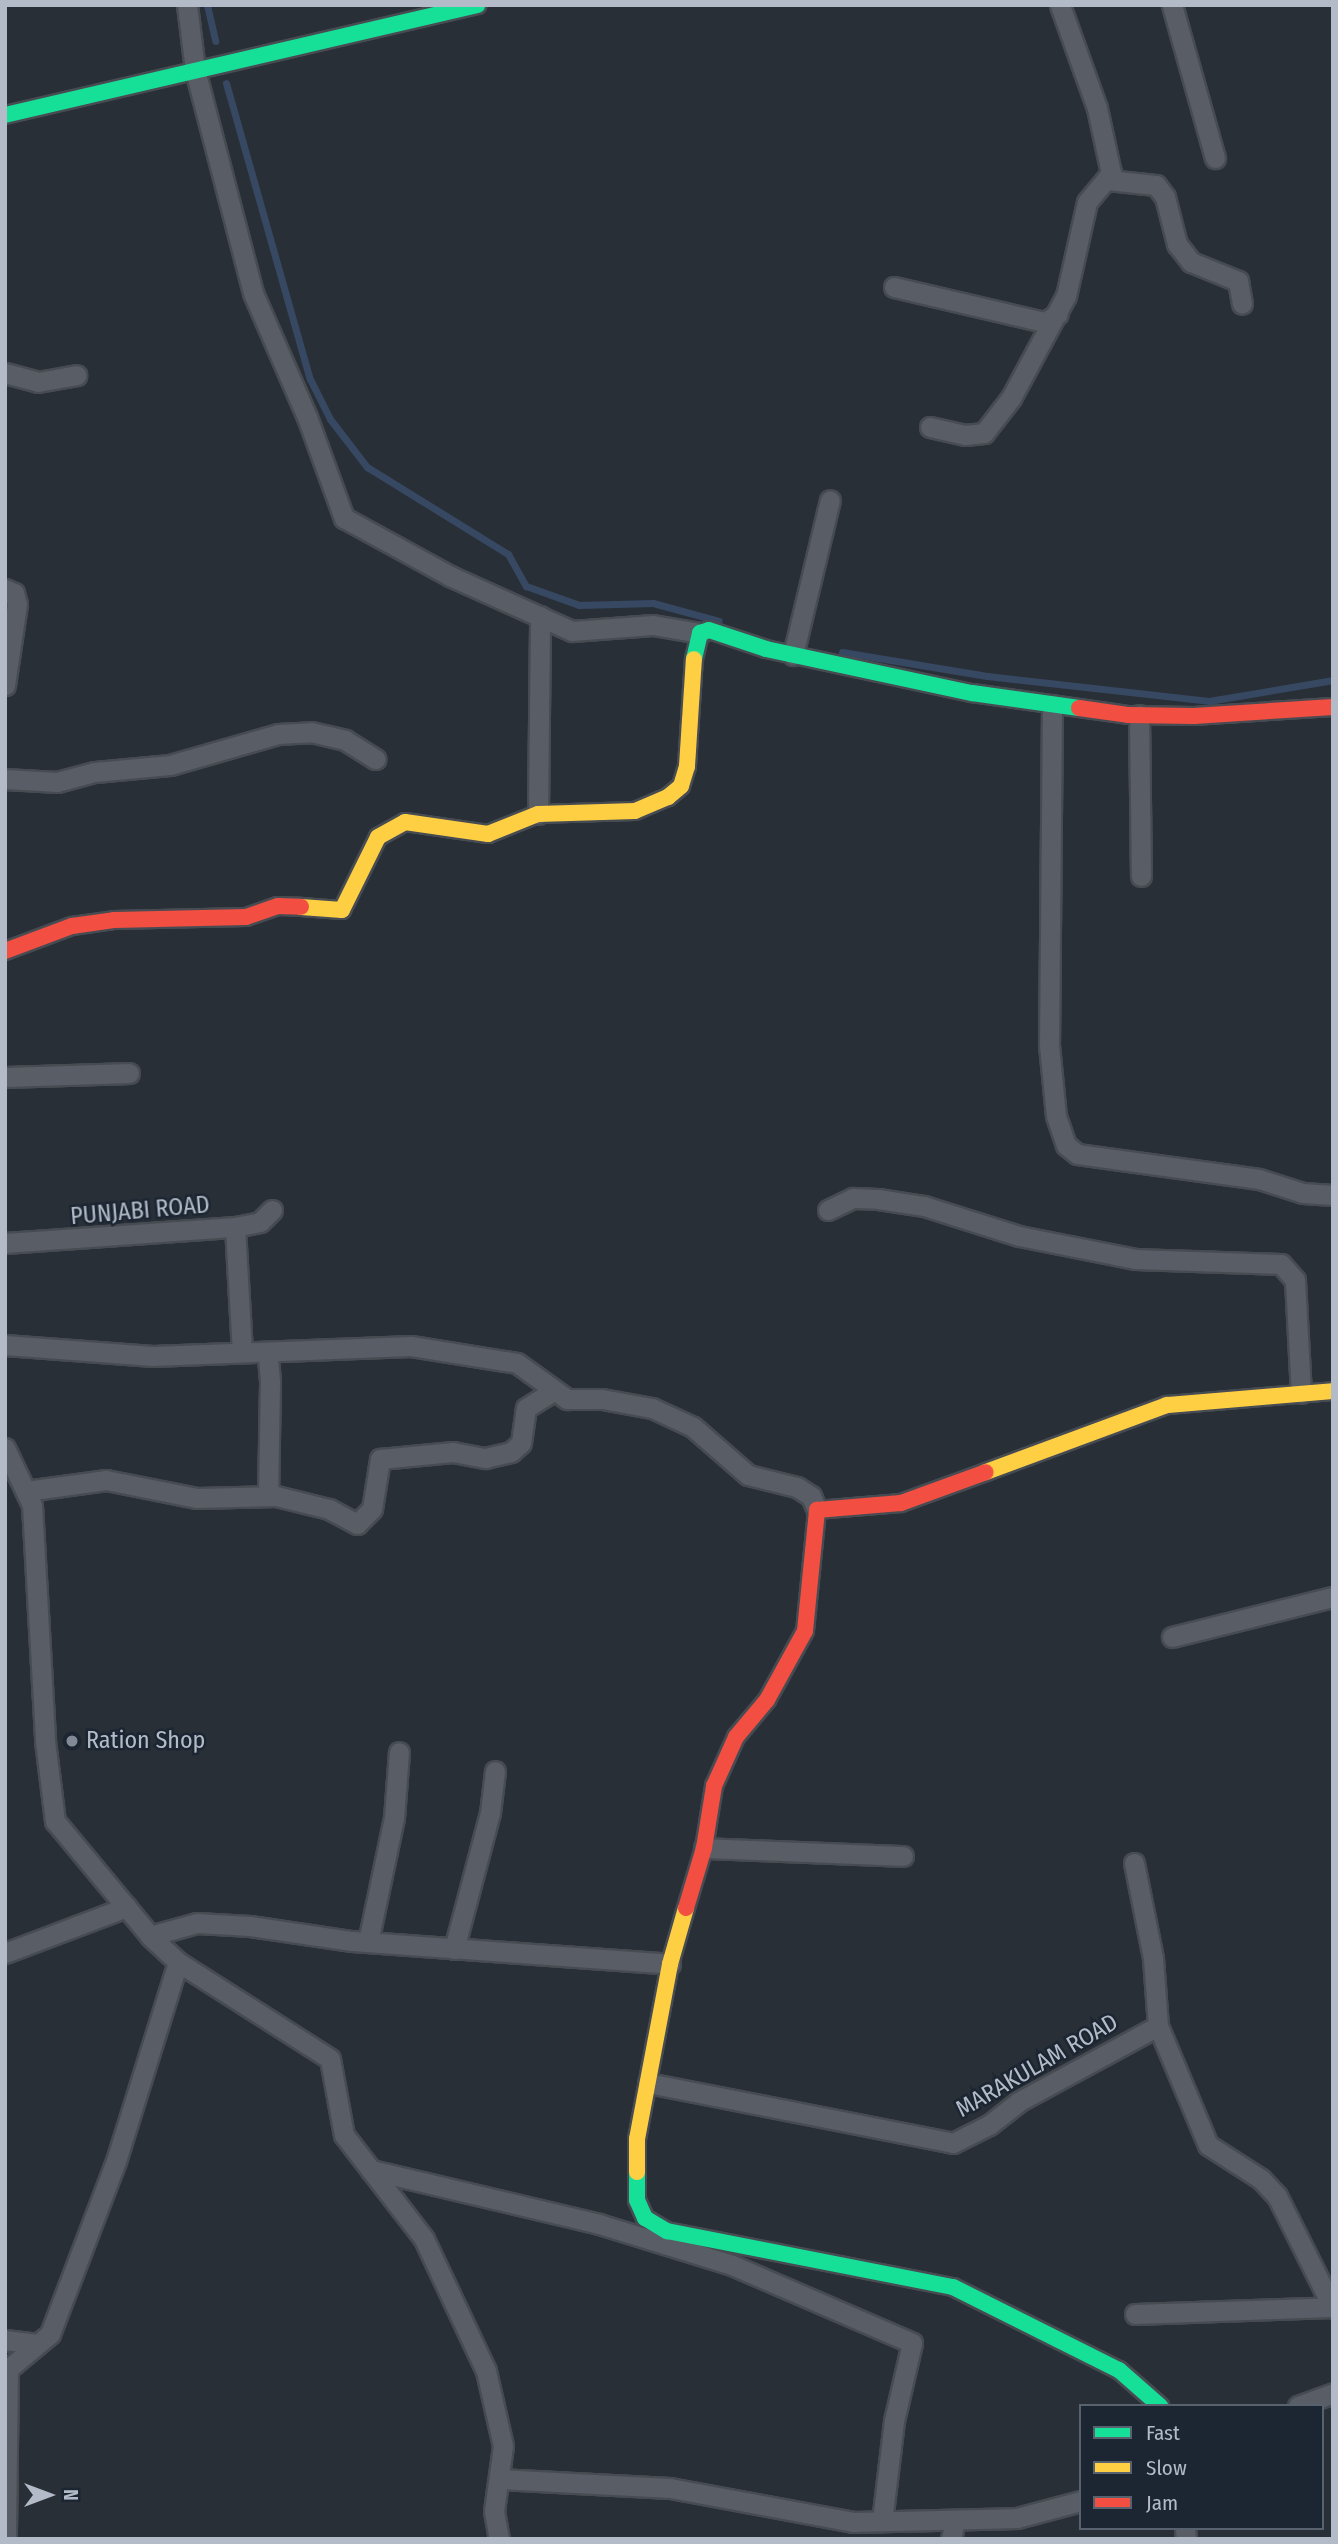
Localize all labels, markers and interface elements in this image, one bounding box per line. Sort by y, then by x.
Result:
street label: PUNJABI ROAD [69,1191,211,1231]
place label: Ration Shop [86,1727,205,1755]
marker: Ration Shop [64,1733,80,1749]
street label: MARAKULAM ROAD [951,2008,1123,2124]
legend [1079,2404,1324,2530]
text: Fast [1146,2420,1180,2446]
text: Slow [1146,2455,1187,2481]
north arrow [14,2460,84,2530]
text: N [59,2489,82,2501]
text: Jam [1146,2490,1178,2516]

